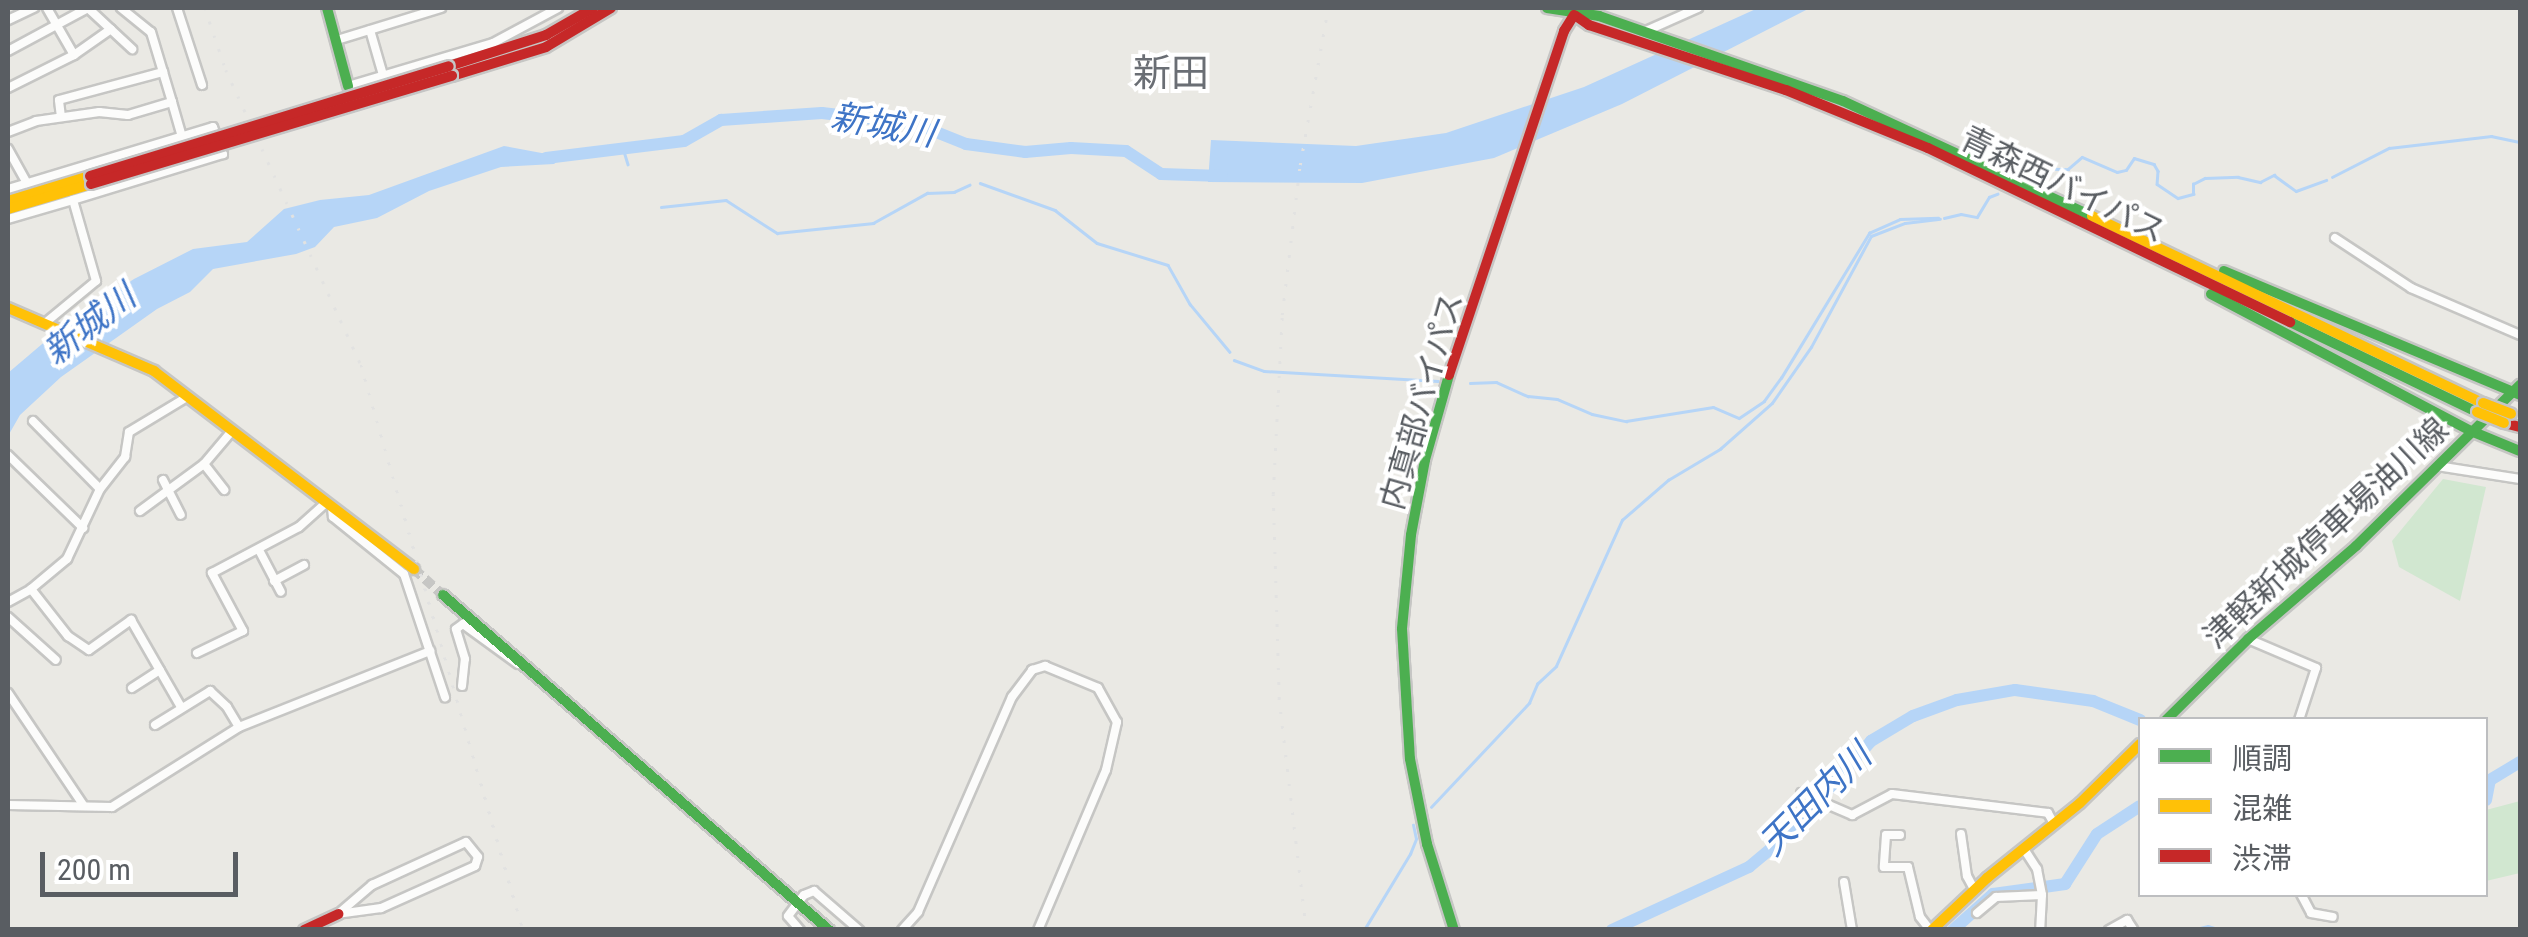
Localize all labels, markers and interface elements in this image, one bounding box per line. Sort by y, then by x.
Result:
district label: 新田 [1133,51,1209,97]
water label: 新城川 [828,96,938,156]
street label: 青森西バイパス [1954,119,2172,251]
water label: 新城川 [36,276,144,374]
street label: 内真部バイパス [1373,288,1471,514]
street label: 津軽新城停車場油川線 [2196,410,2456,656]
legend [2138,717,2488,897]
water label: 天田内川 [1752,736,1880,864]
text: 順調 [2232,741,2292,776]
text: 混雑 [2232,791,2292,826]
scale bar [45,832,242,894]
text: 渋滞 [2232,841,2292,876]
text: 200 m [57,852,131,887]

